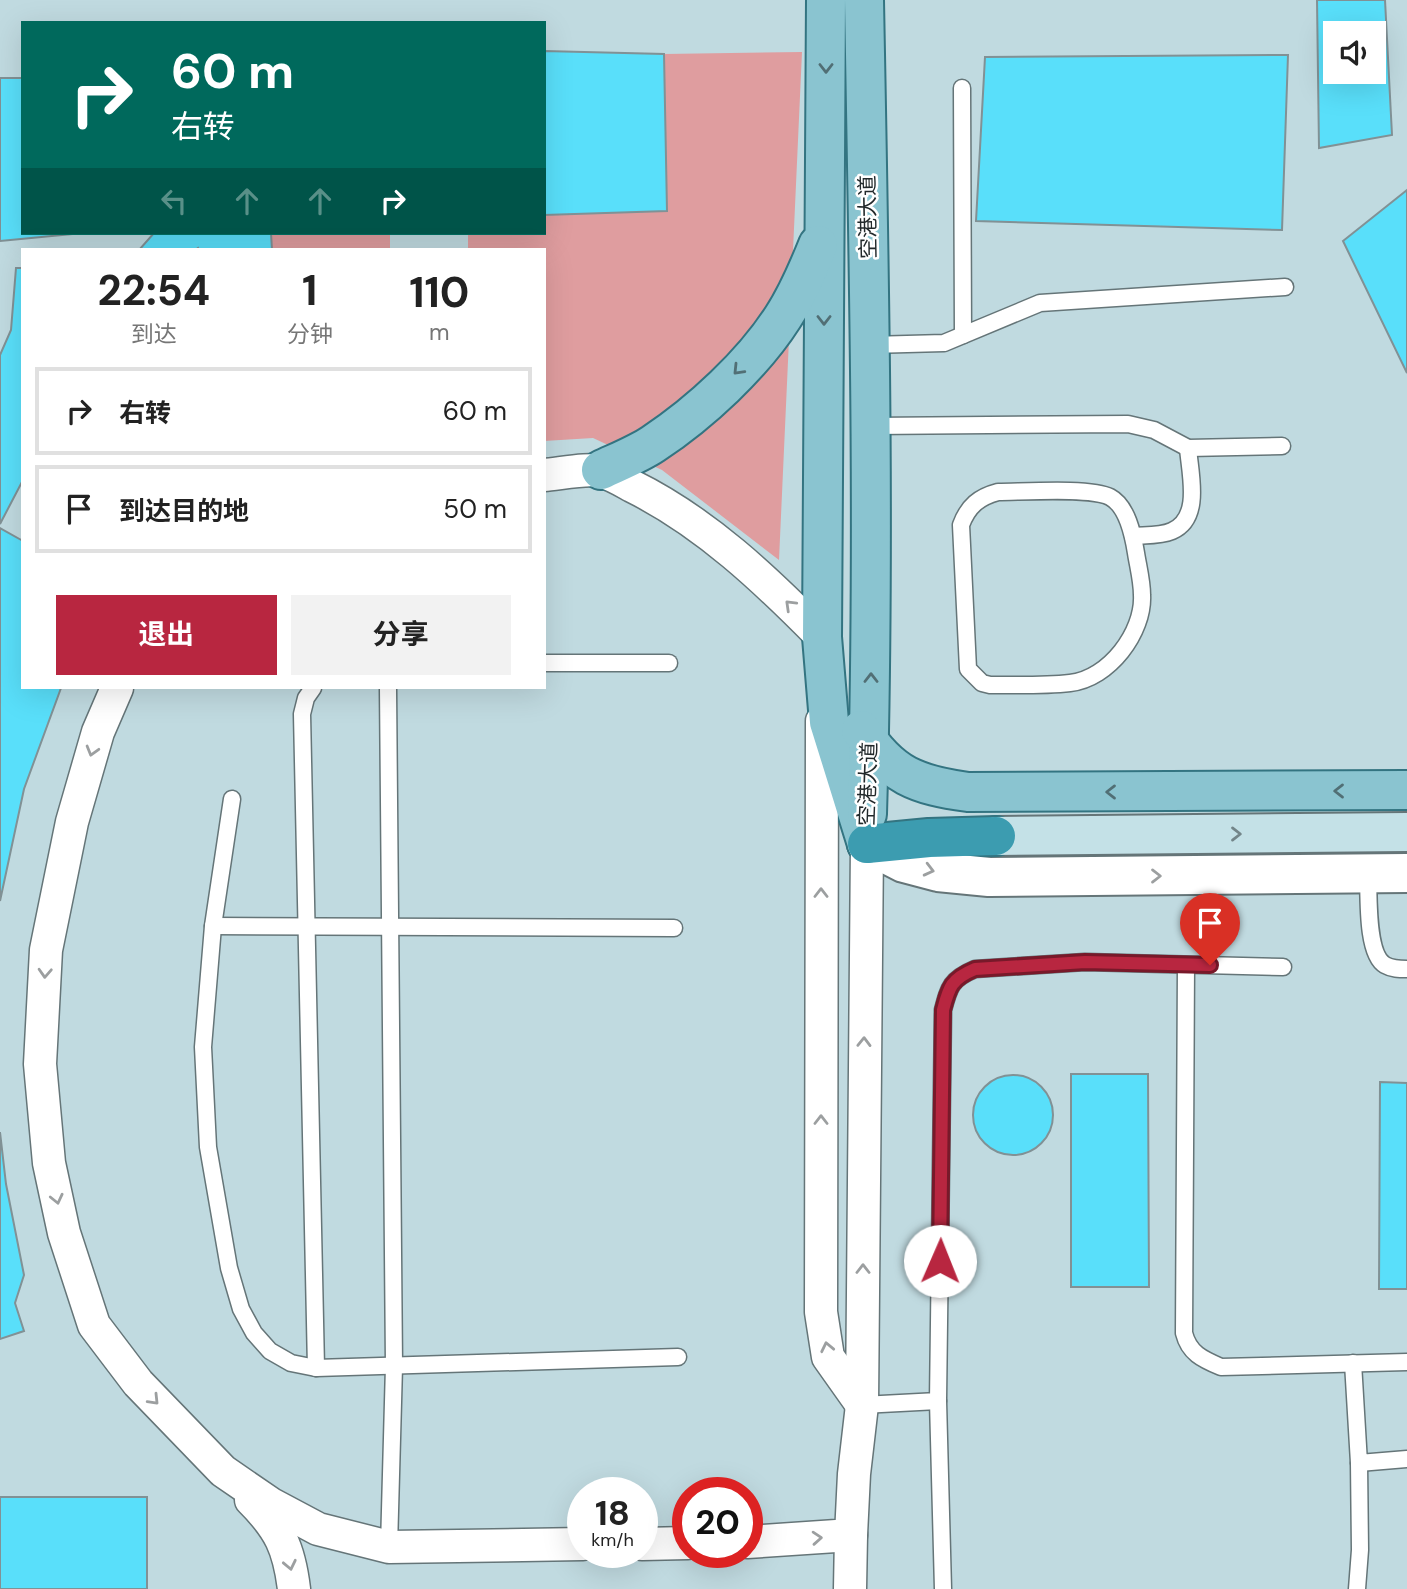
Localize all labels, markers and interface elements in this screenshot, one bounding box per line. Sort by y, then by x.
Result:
map controls [1323,21,1386,84]
button: sound [1323,21,1386,84]
text: 60 m [171,39,294,103]
icon: right [56,49,147,140]
one-way arrow [818,63,833,74]
text: 右转 [171,106,235,148]
street label: 空港大道 [853,175,883,259]
icon: left [155,182,193,220]
icon: ahead [228,182,266,220]
icon: ahead [301,182,339,220]
icon: right [374,182,412,220]
text: 22:54 [98,263,210,318]
text: 1 [302,263,317,318]
text: 110 [409,265,469,320]
one-way arrow [816,315,832,326]
text: m [429,317,450,347]
text: 到达 [131,319,177,349]
text: 分钟 [287,319,333,349]
one-way arrow [734,362,747,375]
icon: right [60,392,98,430]
text: 60 m [443,394,507,428]
text: 右转 [119,396,171,430]
icon: arrive [60,490,98,528]
text: 50 m [443,492,507,526]
text: 到达目的地 [119,494,249,528]
button: 退出 [56,595,277,675]
button: 分享 [291,595,511,675]
one-way arrow [785,601,798,614]
one-way arrow [863,672,879,683]
street label: 空港大道 [853,742,883,826]
one-way arrow [86,745,101,757]
one-way arrow [1333,783,1344,799]
one-way arrow [1106,784,1116,800]
one-way arrow [1231,826,1242,842]
one-way arrow [923,862,935,876]
one-way arrow [1151,868,1162,884]
one-way arrow [813,887,829,898]
pin [1180,893,1240,965]
icon: arrive [1191,904,1229,942]
one-way arrow [37,968,52,979]
one-way arrow [856,1036,872,1046]
one-way arrow [813,1115,829,1125]
one-way arrow [49,1193,63,1205]
position arrow [903,1224,977,1298]
one-way arrow [855,1263,870,1274]
one-way arrow [820,1341,835,1353]
one-way arrow [146,1392,159,1405]
speed limit sign: 20 [672,1477,763,1568]
text: 18 [595,1490,630,1536]
text: km/h [591,1528,634,1552]
one-way arrow [812,1531,823,1546]
one-way arrow [282,1558,296,1570]

